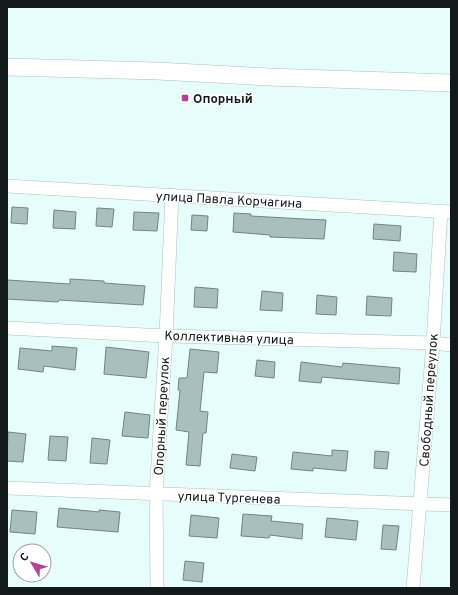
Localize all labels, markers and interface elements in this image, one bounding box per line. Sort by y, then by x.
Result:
place label: Опорный [193,92,253,108]
marker: Опорный [180,93,190,103]
street label: улица Павла Корчагина [155,189,303,213]
street label: Коллективная улица [164,329,294,349]
street label: Свободный переулок [417,333,443,467]
street label: Опорный переулок [152,356,174,476]
street label: улица Тургенева [177,489,281,509]
north arrow [12,543,52,583]
text: С [17,550,33,565]

